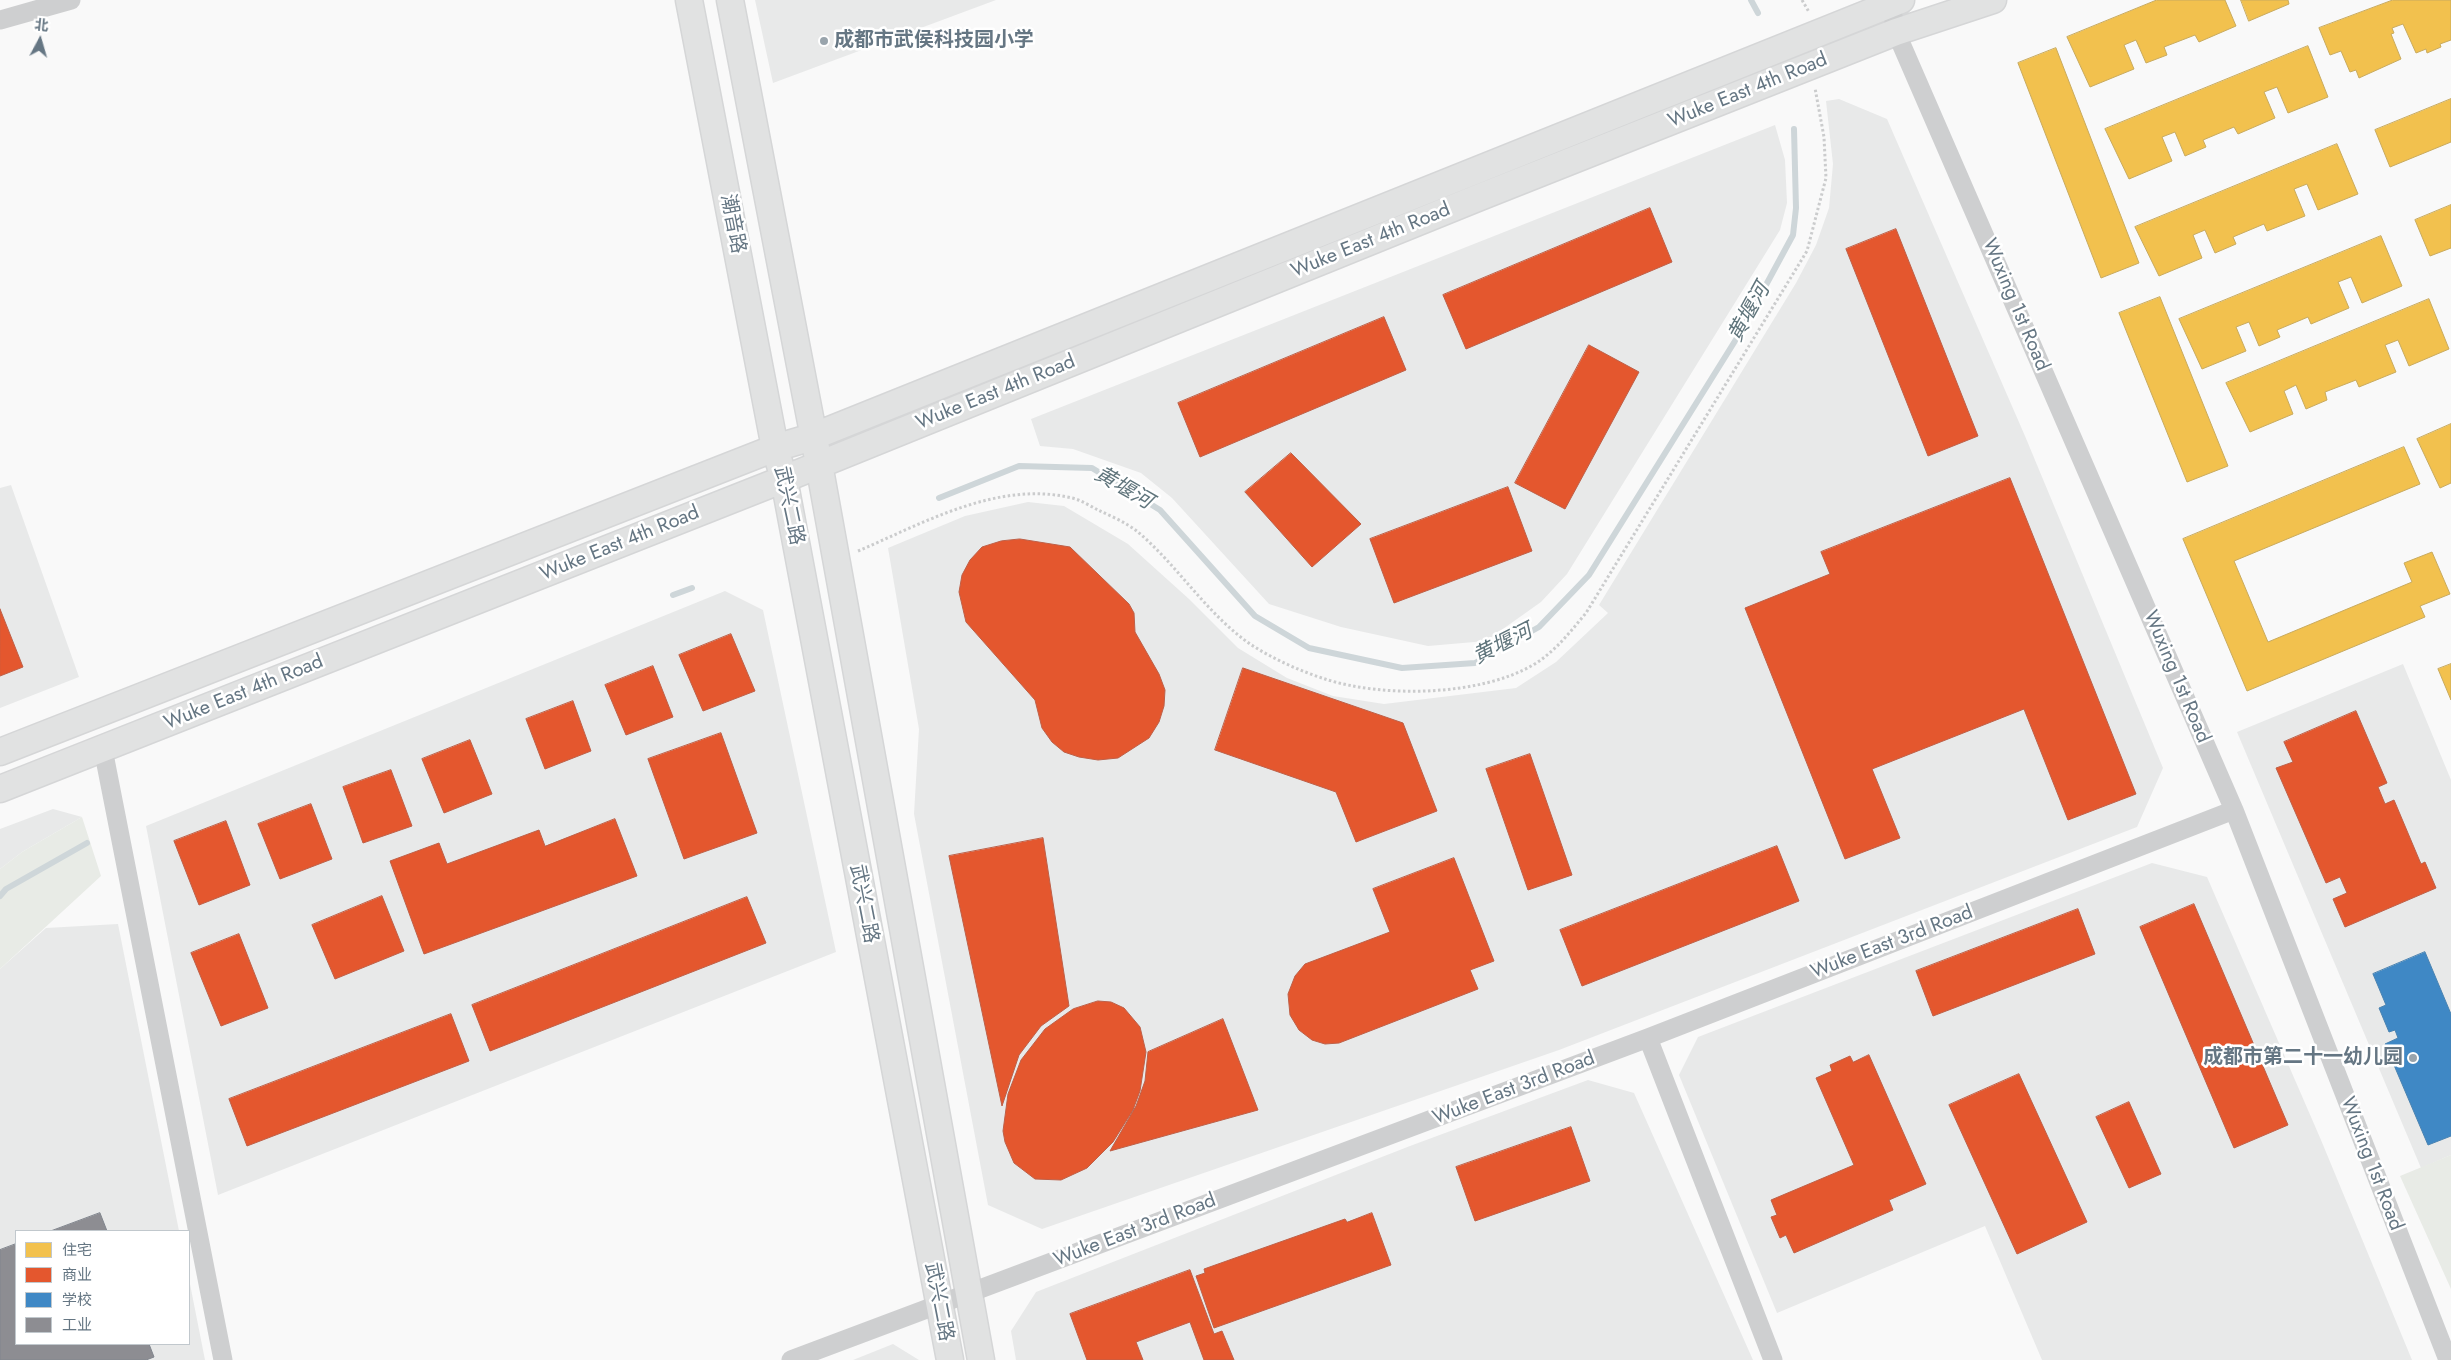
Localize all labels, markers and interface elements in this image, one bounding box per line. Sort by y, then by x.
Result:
text: 北 [34,14,50,36]
north arrow [15,15,65,65]
place label: 成都市武侯科技园小学 [834,29,1034,53]
marker: 成都市武侯科技园小学 [818,35,830,47]
street label: Wuke East 4th Road [1665,48,1831,134]
street label: 潮音路 [714,192,750,256]
street label: Wuke East 4th Road [1288,198,1454,284]
street label: Wuxing 1st Road [1976,235,2054,375]
water label: 黄堰河 [1724,279,1776,347]
street label: Wuke East 4th Road [913,350,1079,436]
water label: 黄堰河 [1089,462,1157,516]
street label: 武兴二路 [768,464,808,548]
street label: Wuke East 4th Road [537,501,703,587]
street label: Wuxing 1st Road [2137,607,2215,747]
water label: 黄堰河 [1469,619,1537,671]
street label: Wuke East 4th Road [161,650,327,736]
street label: 武兴二路 [844,862,882,946]
street label: Wuke East 3rd Road [1808,901,1976,985]
place label: 成都市第二十一幼儿园 [2203,1046,2403,1070]
street label: Wuke East 3rd Road [1430,1047,1598,1131]
marker: 成都市第二十一幼儿园 [2407,1052,2419,1064]
street label: Wuxing 1st Road [2334,1094,2408,1234]
street label: Wuke East 3rd Road [1051,1189,1219,1273]
legend [15,1230,190,1345]
text: 住宅 [62,1239,92,1261]
street label: 武兴二路 [919,1260,957,1344]
text: 商业 [62,1264,92,1286]
text: 学校 [62,1289,92,1311]
text: 工业 [62,1314,92,1336]

